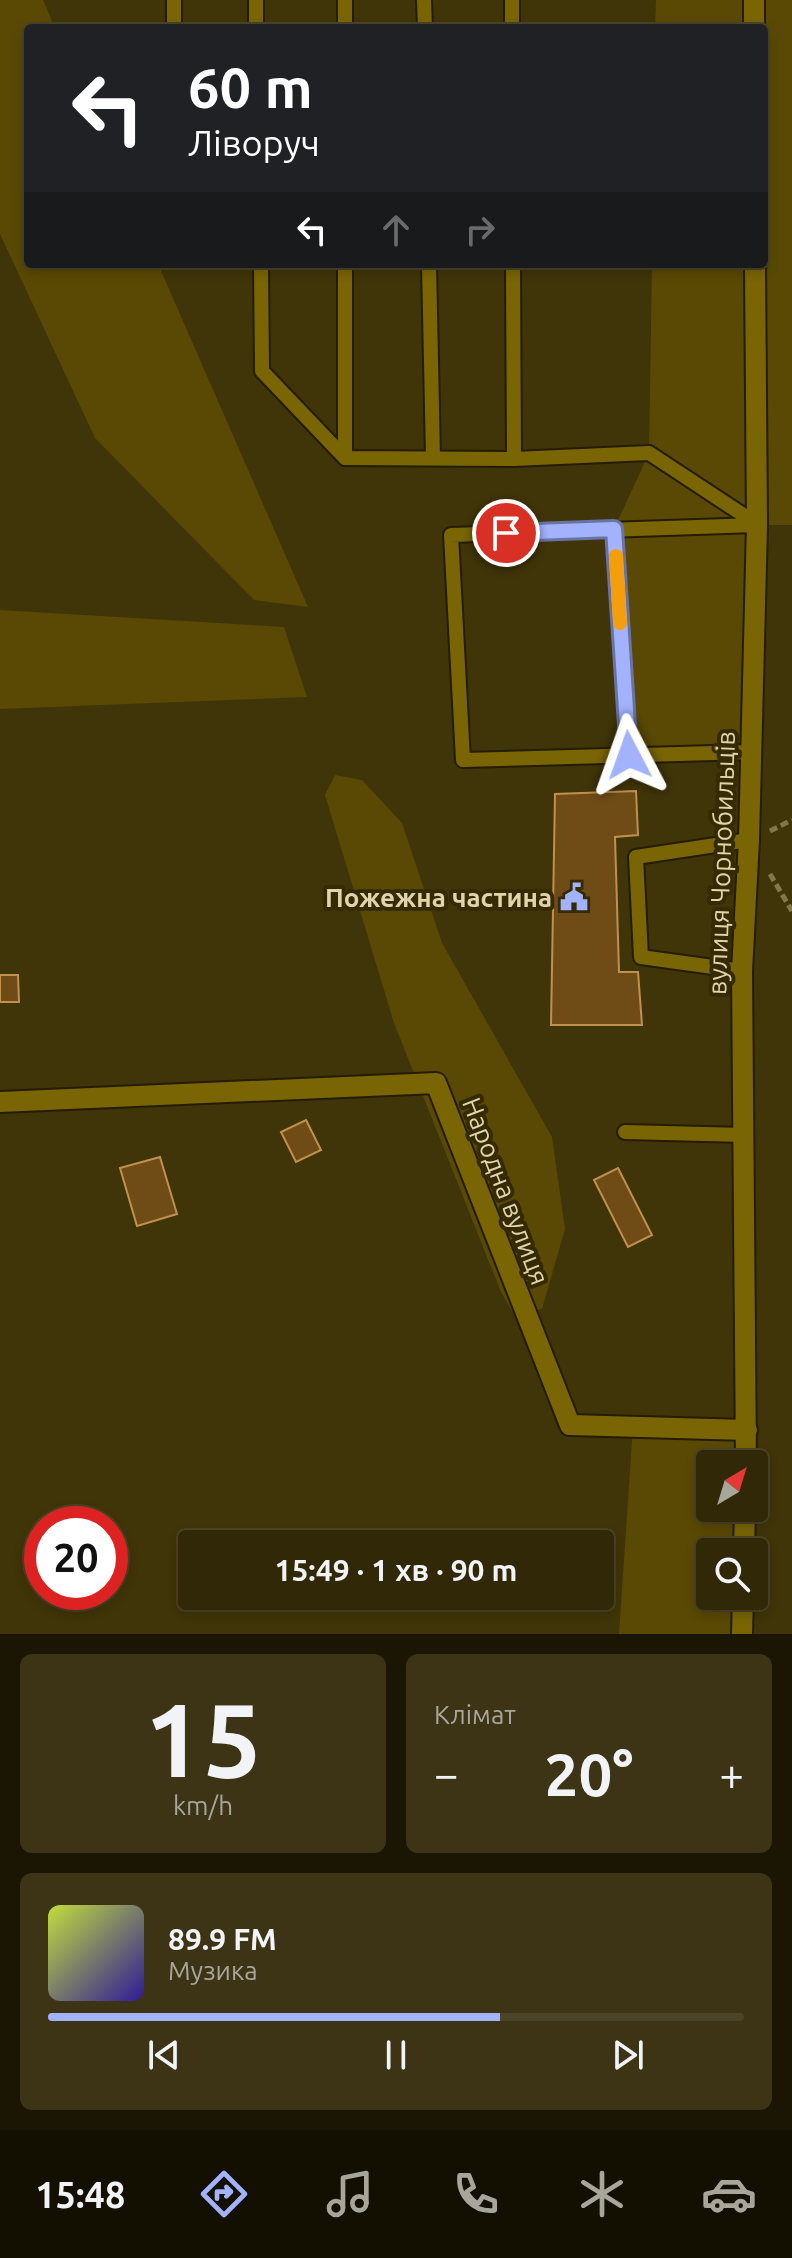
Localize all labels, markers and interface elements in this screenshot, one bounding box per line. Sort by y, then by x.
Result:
icon: left [56,56,160,160]
text: 60 m [188,56,313,119]
text: Ліворуч [188,122,320,163]
icon: left [290,208,334,252]
icon: ahead [374,208,418,252]
icon: right [458,208,502,252]
pin [472,499,540,567]
icon: arrive [484,511,528,555]
position arrow [587,713,671,797]
street label: вулиця Чорнобильців [702,731,740,995]
public building icon: Пожежна частина [559,882,589,912]
place label: Пожежна частина [325,883,552,912]
street label: Народна вулиця [457,1093,555,1289]
north arrow [696,1450,768,1522]
map controls [696,1450,768,1610]
speed limit sign: 20 [24,1506,128,1610]
button: search [696,1538,768,1610]
text: 15:49 · 1 хв · 90 m [275,1553,517,1587]
text: 15 [144,1680,262,1797]
text: Клімат [434,1700,516,1729]
text: 20° [545,1740,633,1807]
text: − [434,1749,459,1798]
text: + [719,1749,744,1798]
text: km/h [173,1791,233,1820]
text: 89.9 FM [168,1922,277,1956]
text: Музика [168,1956,258,1985]
icon: previous [142,2033,186,2077]
icon: pause [374,2033,418,2077]
icon: next [606,2033,650,2077]
icon: directions [196,2166,252,2222]
icon: music [322,2166,378,2222]
icon: phone [448,2166,504,2222]
icon: climate [574,2166,630,2222]
icon: car [701,2166,757,2222]
text: 15:48 [35,2174,125,2215]

